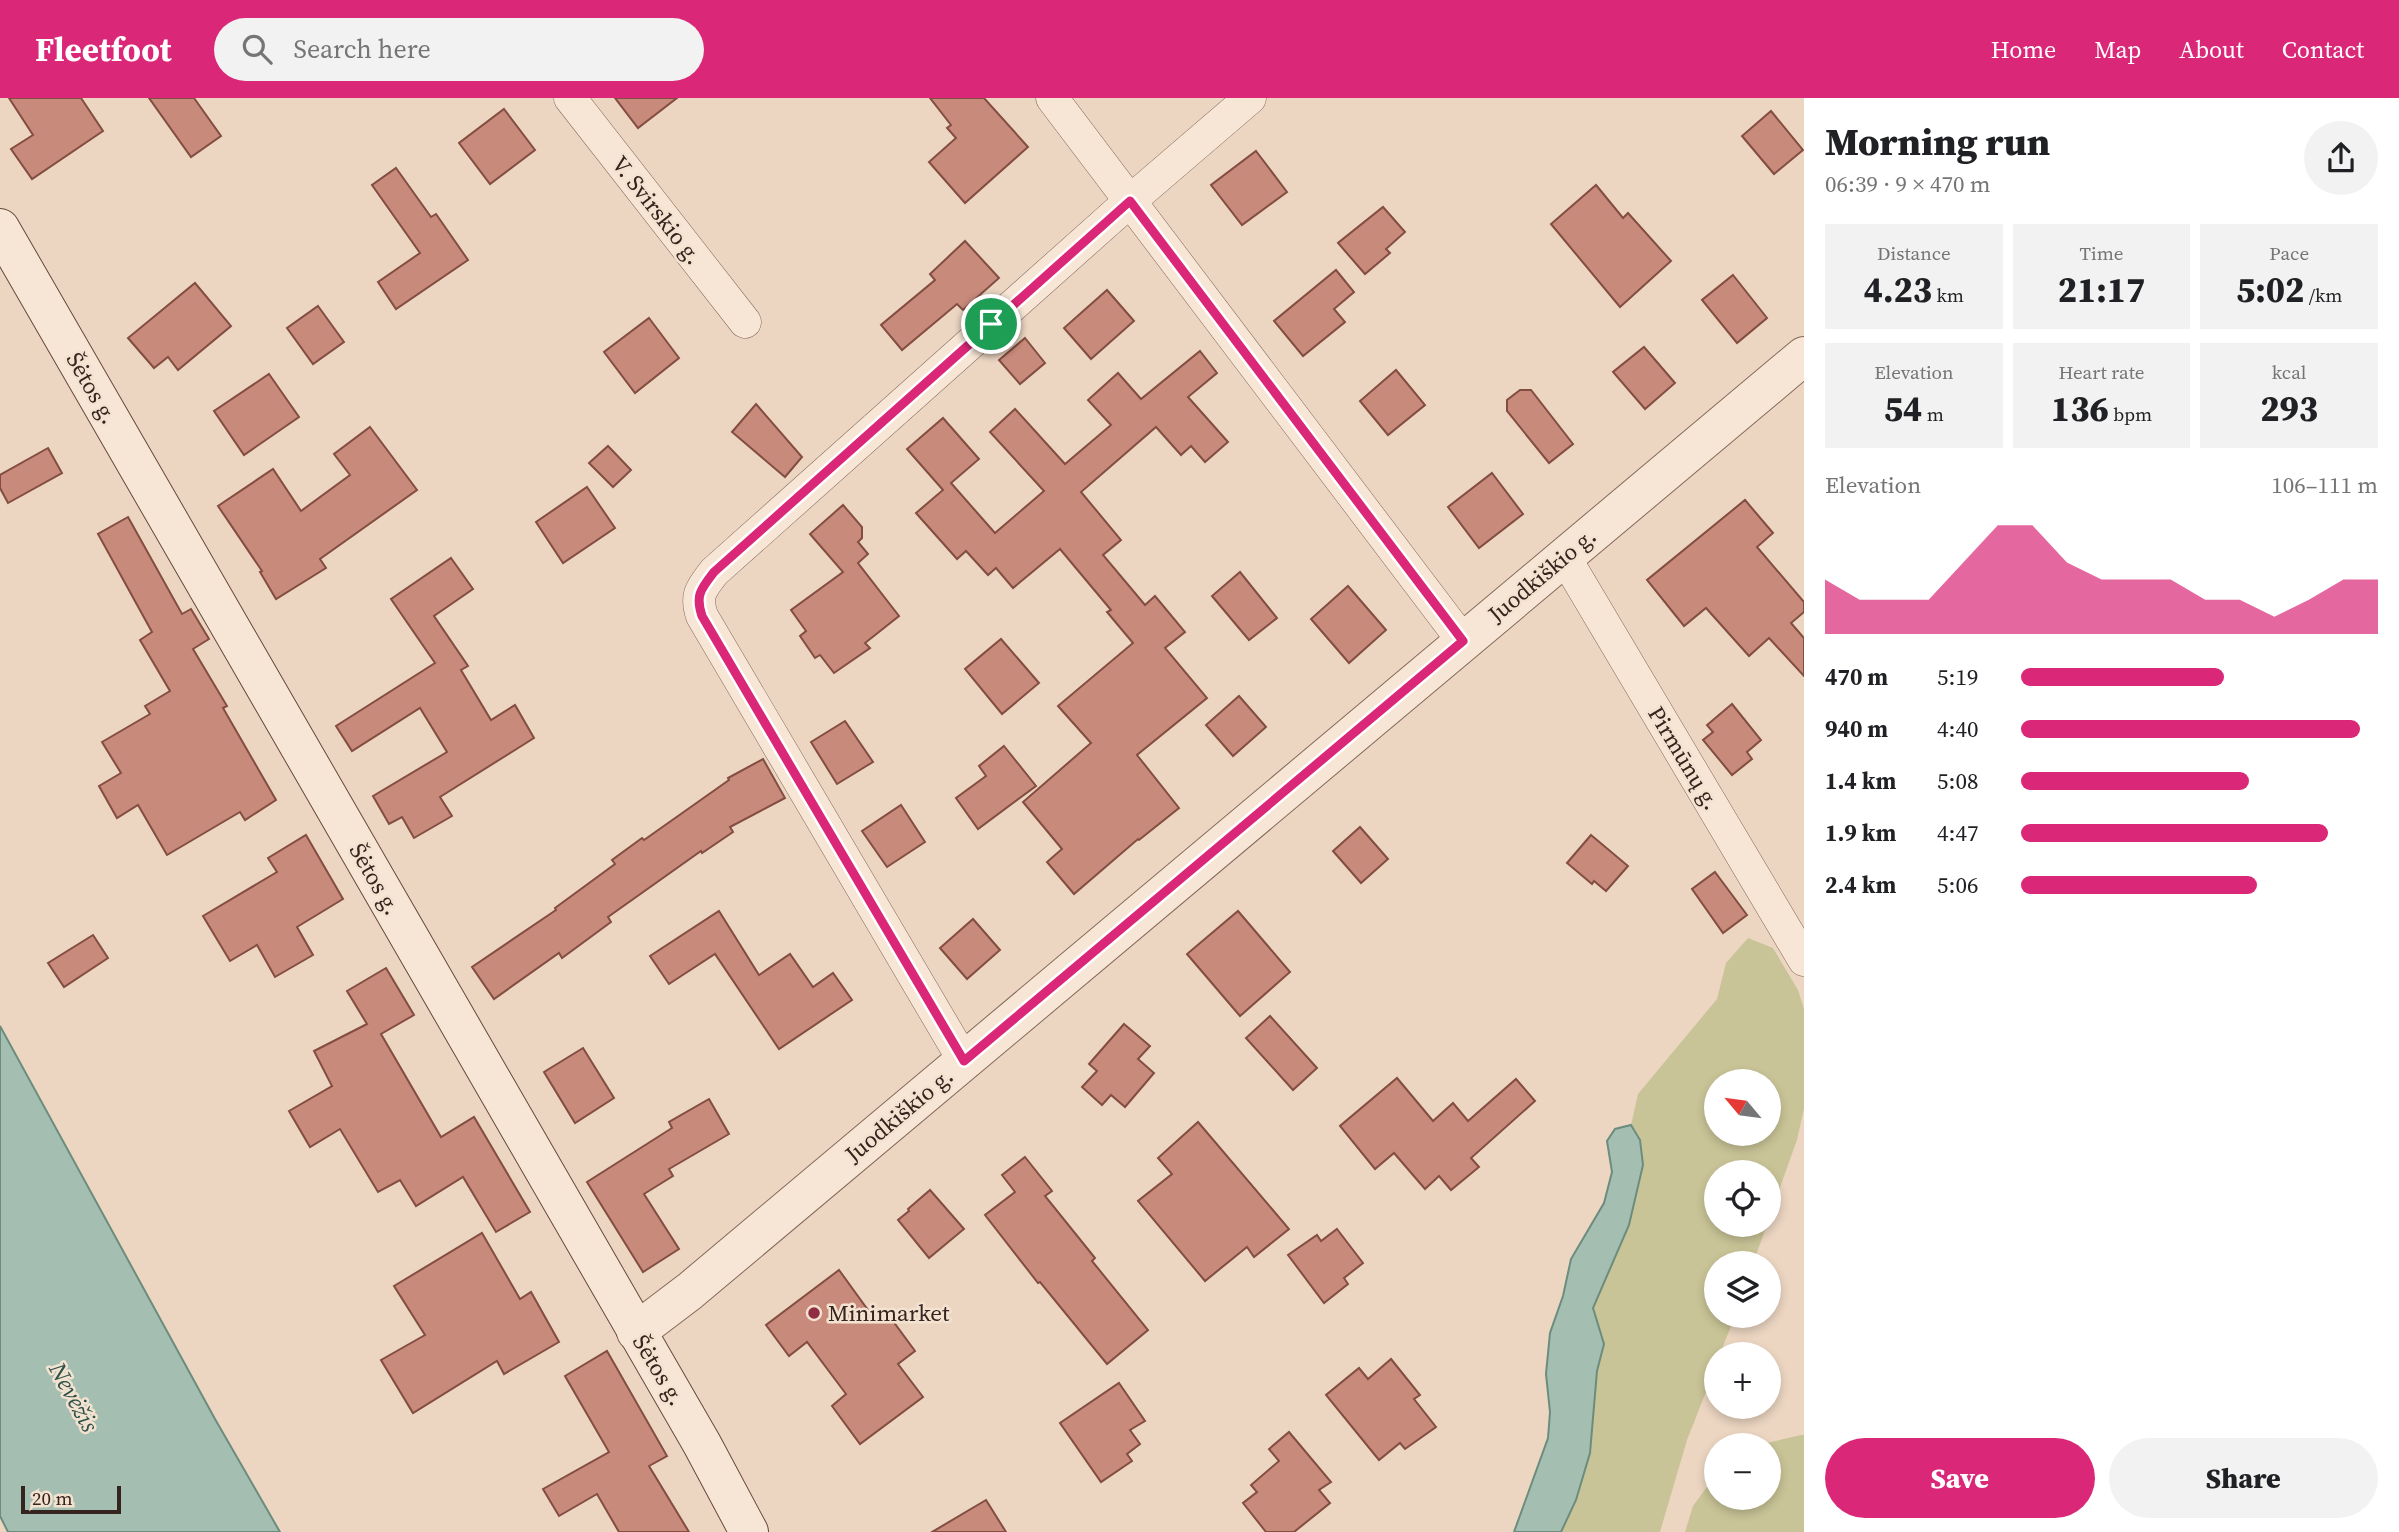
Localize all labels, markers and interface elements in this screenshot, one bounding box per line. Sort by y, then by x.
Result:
search box [214,18,704,81]
text: Fleetfoot [35,27,172,72]
icon: search [238,30,276,68]
text: Search here [294,31,431,67]
text: Home [1991,33,2056,66]
text: Map [2094,33,2141,66]
text: About [2179,33,2244,66]
text: Contact [2282,33,2364,66]
text: Morning run [1825,116,2050,168]
button: share [2304,121,2378,195]
street label: V. Svirskio g. [604,149,710,271]
text: 06:39 · 9 × 470 m [1825,168,1991,200]
text: Distance [1877,240,1951,266]
text: Time [2080,240,2123,266]
text: Pace [2269,240,2309,266]
text: 4.23 [1864,266,1932,314]
text: 21:17 [2058,266,2145,314]
text: 5:02 [2236,266,2304,314]
text: km [1932,282,1964,308]
text: /km [2304,282,2342,308]
pin [961,294,1021,354]
icon: arrive [972,305,1010,343]
street label: Šėtos g. [59,346,125,430]
text: Elevation [1874,359,1954,385]
text: Heart rate [2058,359,2145,385]
text: kcal [2272,359,2306,385]
text: 54 [1884,385,1922,433]
text: 136 [2051,385,2109,433]
text: 293 [2260,385,2318,433]
text: m [1922,401,1944,427]
text: bpm [2109,401,2152,427]
text: Elevation [1825,469,1921,501]
text: 106–111 m [2271,469,2378,501]
street label: Juodkiškio g. [1480,520,1603,630]
text: 470 m [1825,661,1888,693]
text: 5:19 [1937,661,1978,693]
street label: Pirmūnų g. [1640,700,1728,816]
text: 940 m [1825,713,1888,745]
text: 4:40 [1937,713,1978,745]
text: 1.4 km [1825,765,1896,797]
text: 5:08 [1937,765,1978,797]
text: 1.9 km [1825,817,1896,849]
text: 4:47 [1937,817,1978,849]
street label: Šėtos g. [342,837,408,921]
text: 2.4 km [1825,869,1896,901]
text: 5:06 [1937,869,1978,901]
street label: Juodkiškio g. [837,1060,960,1170]
north arrow [1704,1069,1782,1146]
map controls [1704,1069,1781,1510]
button: locate [1704,1160,1781,1237]
button: layers [1704,1251,1781,1328]
place label: Minimarket [828,1297,950,1329]
marker: Minimarket [806,1305,822,1321]
street label: Šėtos g. [625,1328,693,1412]
button: + [1704,1342,1781,1419]
water label: Nevėžis [41,1355,107,1438]
button: − [1704,1433,1781,1510]
button: Save [1825,1438,2095,1518]
button: Share [2109,1438,2378,1518]
scale bar [21,1483,121,1515]
text: 20 m [32,1485,73,1511]

